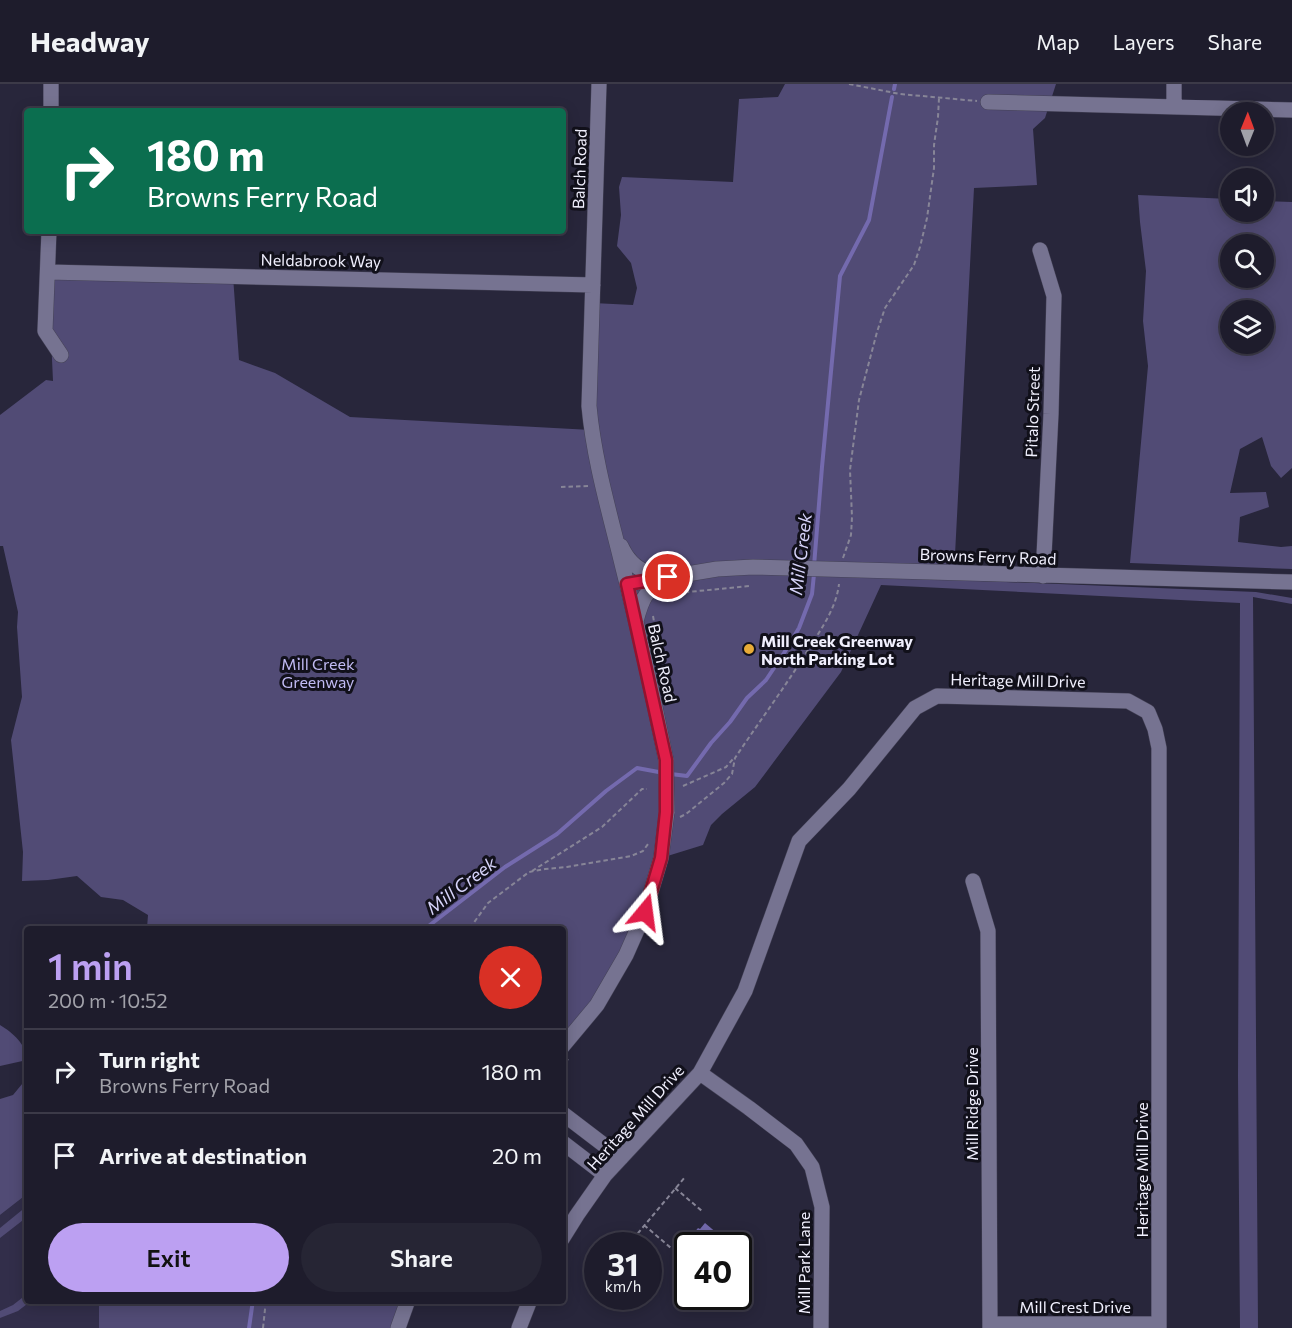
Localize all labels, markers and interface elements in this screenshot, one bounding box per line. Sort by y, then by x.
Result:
text: Headway [30,24,150,58]
text: Map [1036,29,1080,54]
text: Layers [1113,29,1175,54]
text: Share [1208,29,1262,54]
north arrow [1220,102,1274,156]
map controls [1220,102,1274,354]
text: 180 m [147,128,265,180]
street label: Balch Road [568,129,590,209]
icon: right [48,132,126,210]
button: sound [1220,168,1274,222]
text: Browns Ferry Road [147,180,378,213]
button: search [1220,234,1274,288]
street label: Neldabrook Way [261,249,381,271]
button: layers [1220,300,1274,354]
street label: Pitalo Street [1021,366,1043,458]
water label: Mill Creek [784,511,816,596]
street label: Browns Ferry Road [919,544,1057,568]
pin [642,551,693,602]
icon: arrive [651,560,684,593]
street label: Balch Road [645,622,681,704]
place label: Mill Creek Greenway North Parking Lot [761,631,913,668]
marker: Mill Creek Greenway North Parking Lot [742,642,756,656]
park label: Mill Creek Greenway [281,654,355,691]
street label: Heritage Mill Drive [950,669,1086,691]
water label: Mill Creek [421,851,502,919]
position arrow [613,880,677,944]
text: 1 min [48,943,133,987]
button: close [479,946,542,1009]
text: 200 m · 10:52 [48,988,168,1012]
text: Turn right [99,1046,200,1073]
street label: Mill Ridge Drive [962,1047,981,1161]
icon: right [48,1055,81,1088]
text: 180 m [481,1058,542,1085]
street label: Heritage Mill Drive [583,1060,687,1174]
text: Browns Ferry Road [99,1073,270,1097]
street label: Heritage Mill Drive [1132,1102,1151,1238]
icon: arrive [48,1139,81,1172]
text: Arrive at destination [99,1142,307,1169]
text: 20 m [492,1142,542,1169]
street label: Mill Park Lane [794,1212,813,1314]
button: Exit [48,1223,289,1292]
button: Share [301,1223,542,1292]
speed limit sign: 40 [674,1232,752,1310]
text: 31 [607,1245,639,1282]
text: km/h [605,1277,641,1295]
street label: Mill Crest Drive [1019,1297,1131,1316]

